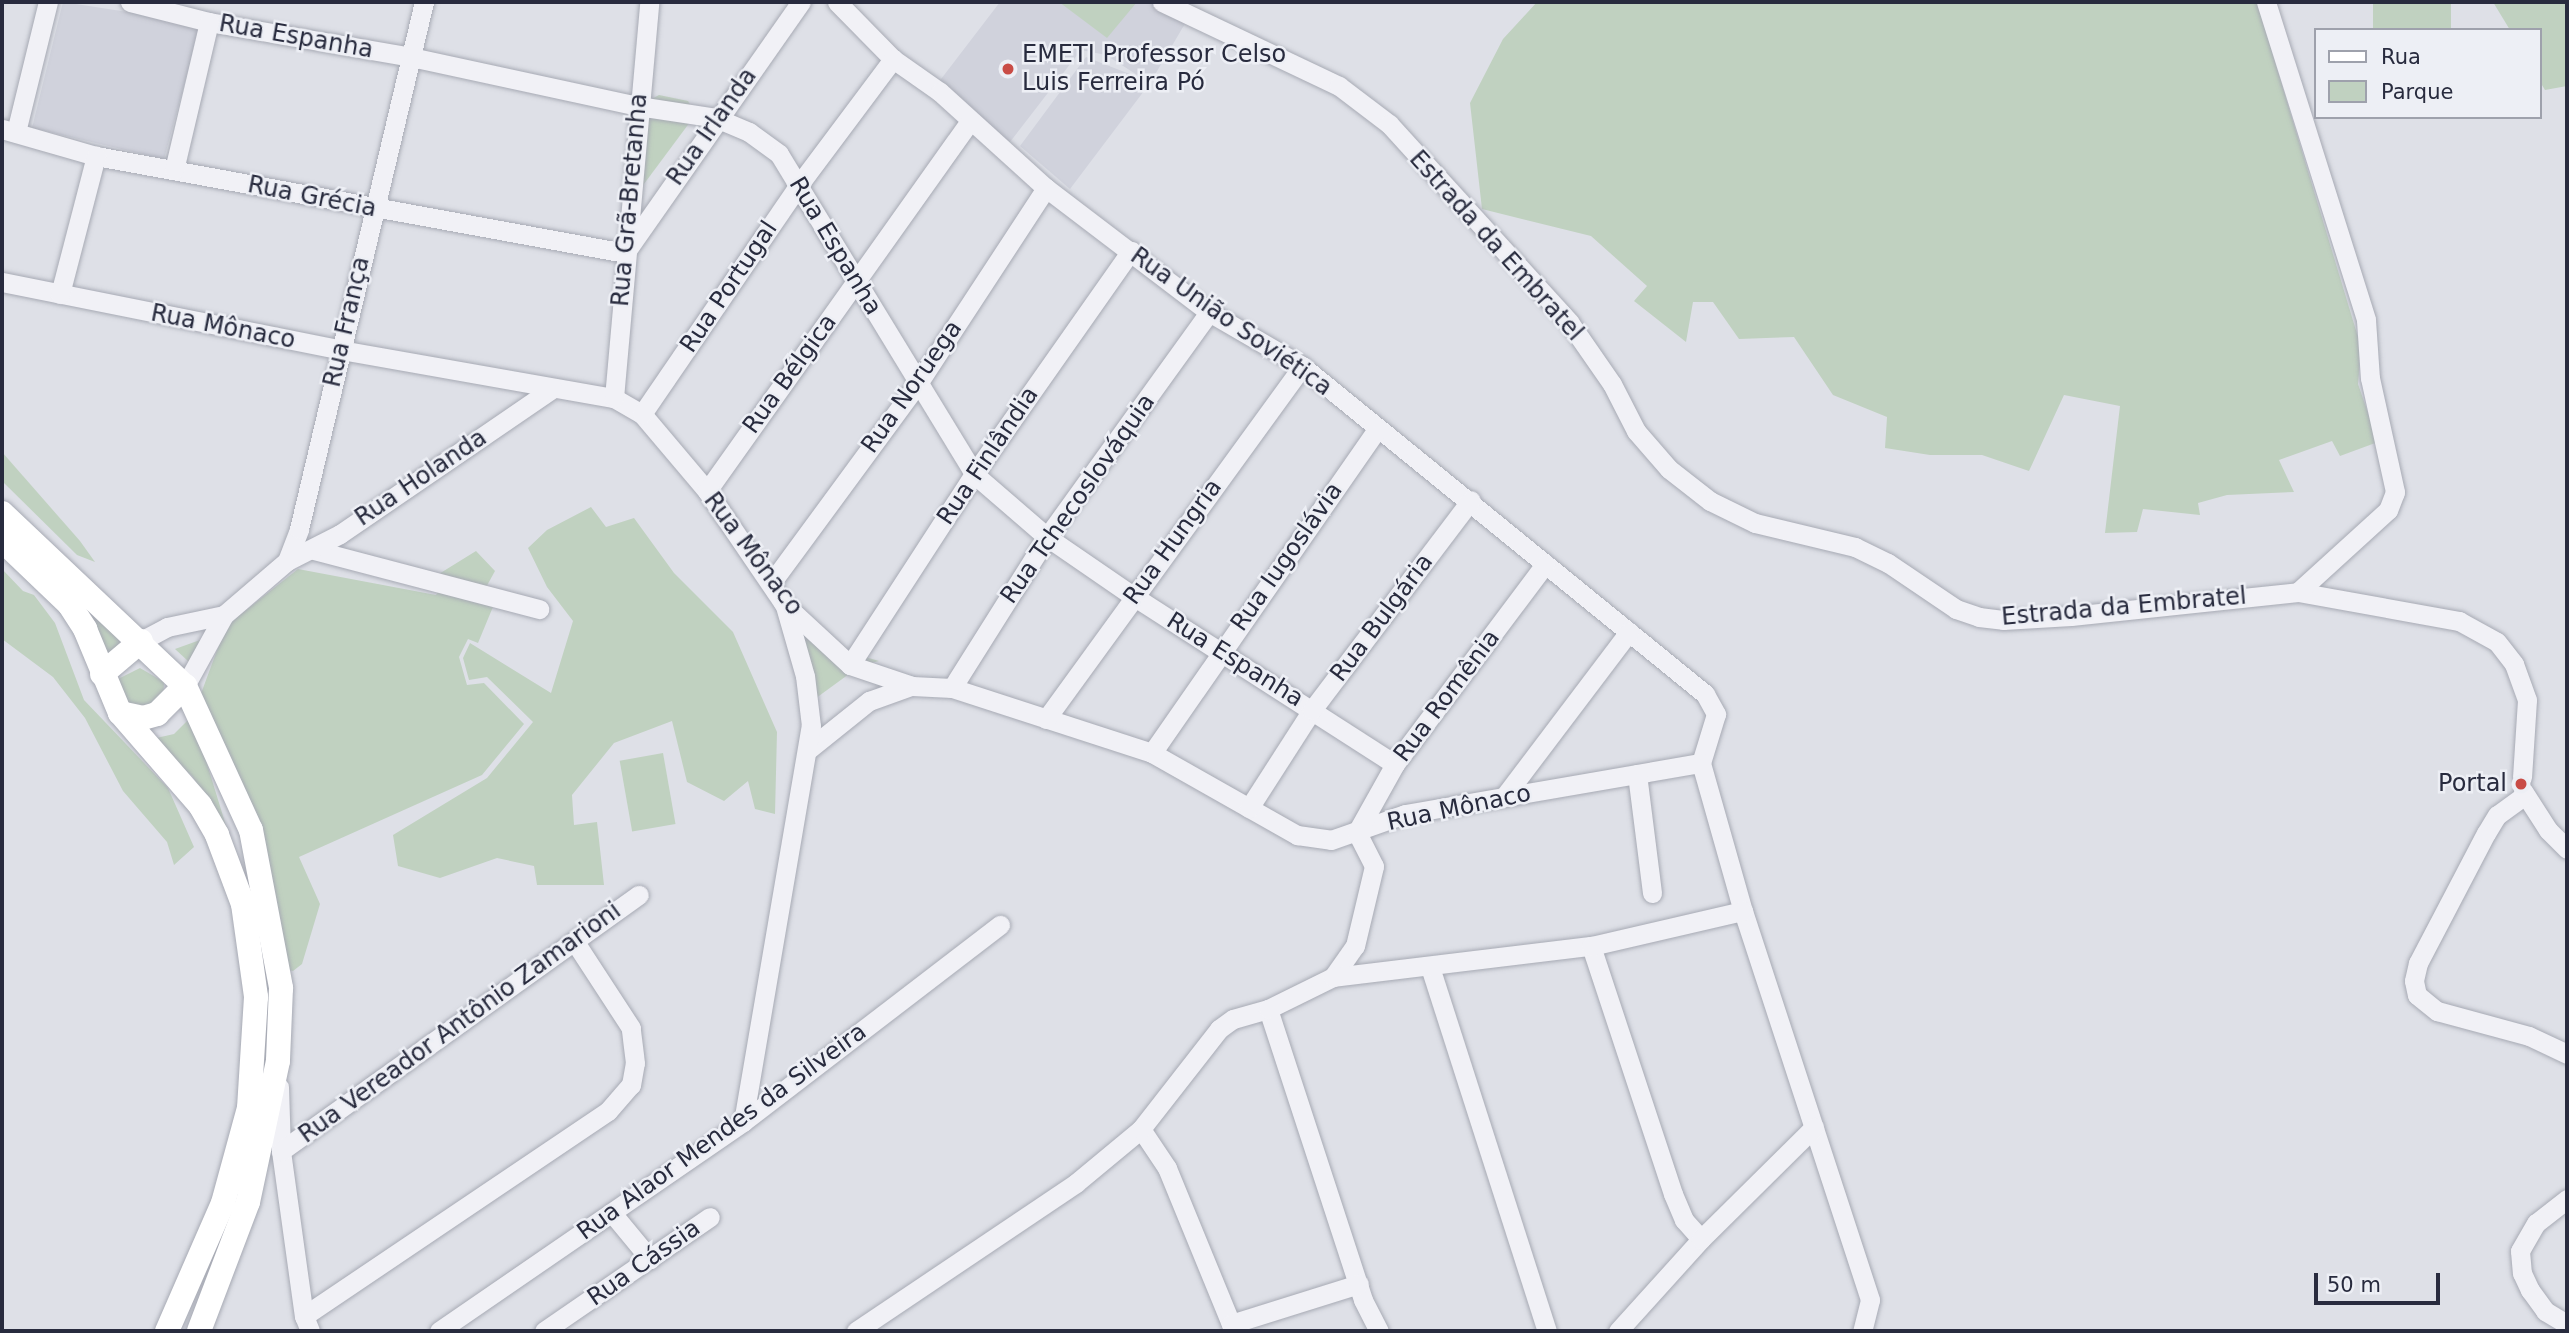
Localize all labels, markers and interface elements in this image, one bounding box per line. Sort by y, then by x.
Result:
street label: Rua Espanha [217,9,375,65]
legend [2314,28,2541,119]
place label: EMETI Professor Celso Luis Ferreira Pó [1022,41,1286,97]
text: Rua [2381,45,2421,69]
marker: EMETI Professor Celso Luis Ferreira Pó [1000,61,1016,77]
street label: Rua Irlanda [661,63,763,191]
text: Parque [2381,80,2453,104]
street label: Rua Grã-Bretanha [606,92,654,308]
street label: Estrada da Embratel [1403,145,1589,347]
street label: Rua Grécia [245,170,379,224]
street label: Rua Espanha [783,172,887,320]
street label: Rua Portugal [674,216,784,358]
street label: Rua União Soviética [1125,242,1337,402]
street label: Rua França [318,254,376,390]
street label: Rua Mônaco [148,299,298,355]
street label: Rua Bélgica [737,309,843,439]
street label: Rua Noruega [856,315,968,459]
street label: Rua Finlândia [931,382,1045,530]
street label: Rua Tchecoslováquia [995,389,1161,609]
street label: Rua Holanda [350,423,492,533]
street label: Rua Hungria [1118,474,1228,610]
street label: Rua Iugoslávia [1225,477,1349,637]
street label: Rua Mônaco [697,487,809,621]
street label: Rua Bulgária [1325,548,1439,688]
street label: Estrada da Embratel [2000,582,2248,632]
street label: Rua Espanha [1161,606,1309,714]
street label: Rua Romênia [1388,624,1506,768]
place label: Portal [2438,770,2507,798]
marker: Portal [2513,776,2529,792]
street label: Rua Mônaco [1384,779,1534,837]
street label: Rua Vereador Antônio Zamarioni [293,896,627,1150]
street label: Rua Alaor Mendes da Silveira [572,1017,872,1247]
street label: Rua Cássia [582,1214,706,1312]
scale bar [2317,1260,2443,1304]
text: 50 m [2327,1273,2381,1297]

